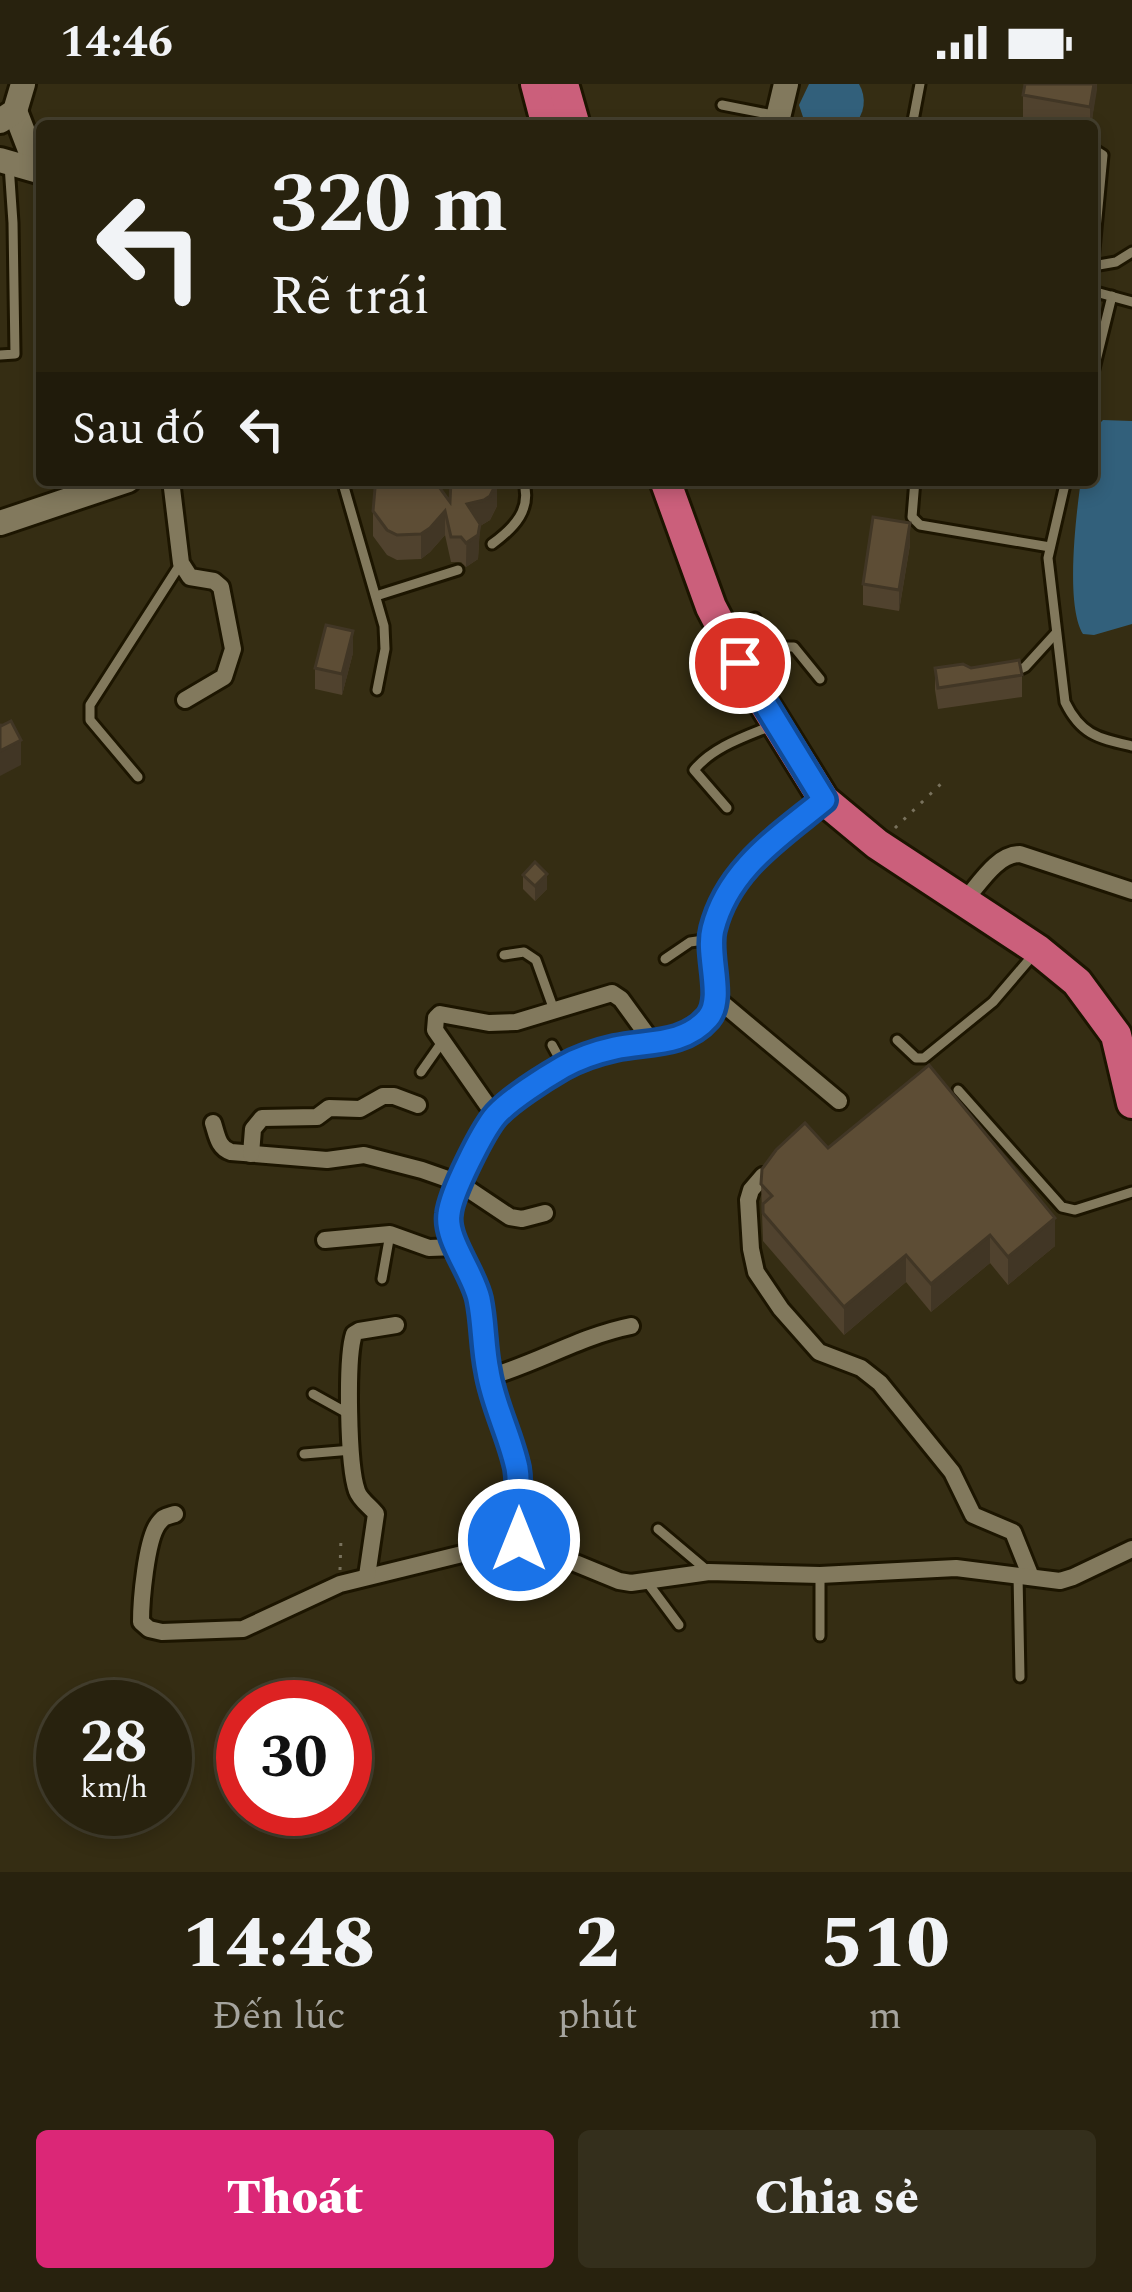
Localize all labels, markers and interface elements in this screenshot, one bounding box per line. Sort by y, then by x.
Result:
text: 14:46 [60,8,173,77]
text: 320 m [270,141,508,269]
icon: left [72,168,228,324]
text: Rẽ trái [270,256,430,338]
text: Sau đó [72,395,205,464]
icon: left [229,396,295,462]
pin [689,612,791,714]
icon: arrive [707,630,773,696]
position arrow [456,1477,582,1603]
speed limit sign: 30 [216,1680,372,1836]
text: 28 [80,1697,148,1789]
text: km/h [80,1765,148,1811]
text: 14:48 [182,1890,375,1999]
text: 2 [576,1890,619,1999]
text: 510 [820,1890,950,1999]
text: Đến lúc [212,1987,345,2046]
text: phút [557,1987,638,2046]
text: m [868,1987,902,2046]
button: Thoát [36,2130,554,2268]
button: Chia sẻ [578,2130,1096,2268]

